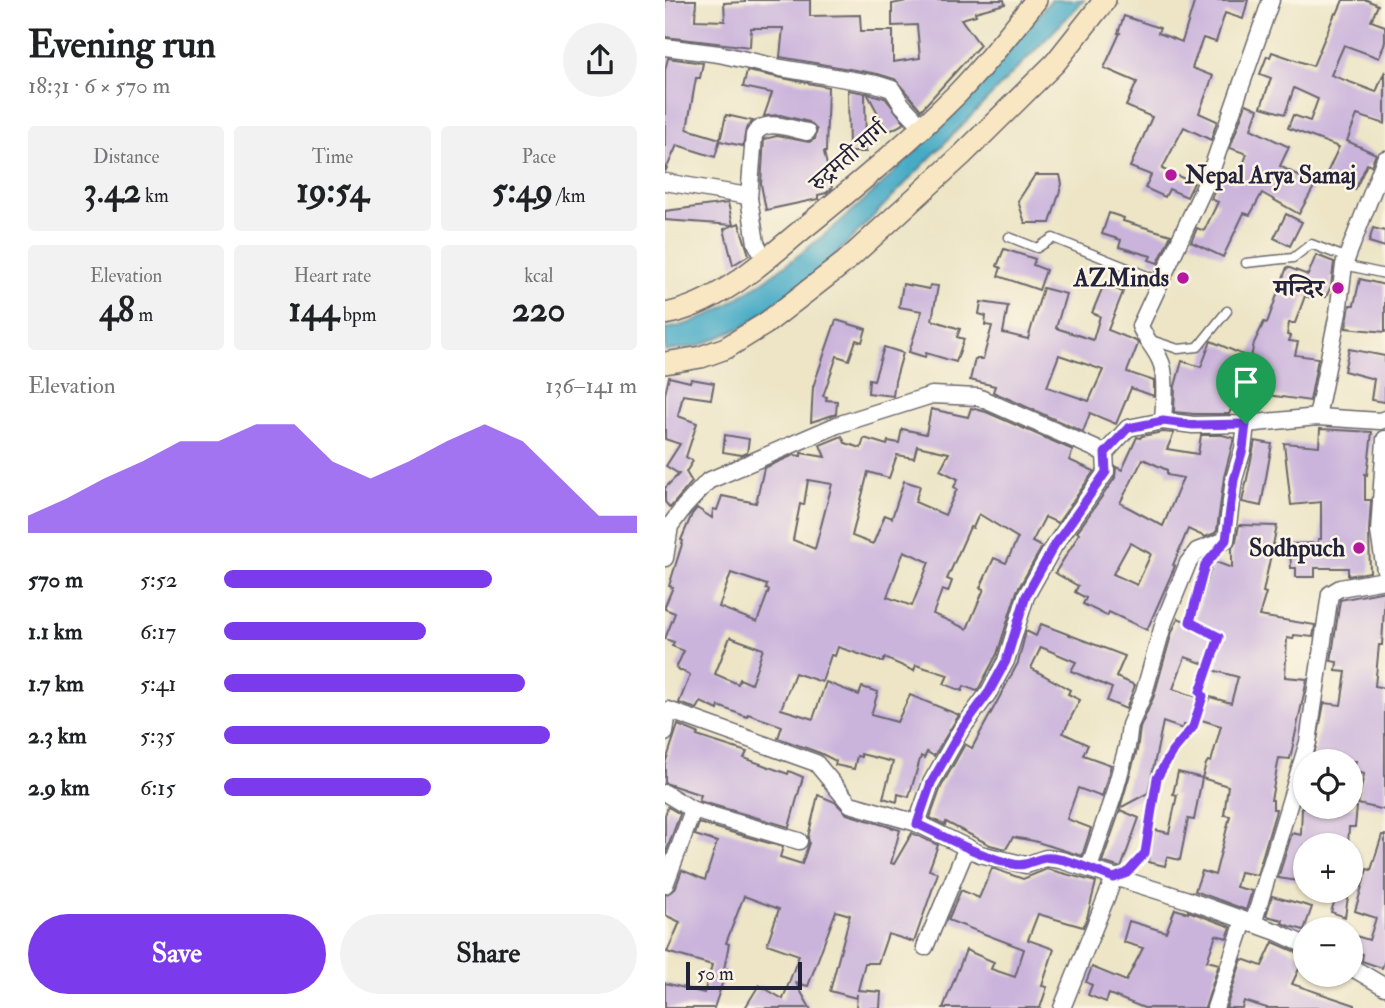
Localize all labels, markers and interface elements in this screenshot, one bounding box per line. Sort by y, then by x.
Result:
text: Evening run [28,21,216,69]
button: share [563,23,637,97]
text: 18:31 · 6 × 570 m [28,71,170,100]
street label: रुद्रमती मार्ग [802,113,895,199]
text: Distance [93,145,159,169]
text: Time [312,145,353,169]
text: Pace [522,145,556,169]
place label: Nepal Arya Samaj [1184,160,1356,191]
marker: Nepal Arya Samaj [1163,167,1179,183]
text: 3.42 [84,169,141,213]
text: 19:54 [296,169,369,213]
text: 5:49 [492,169,553,213]
text: km [141,184,169,208]
text: /km [553,184,586,208]
place label: AZMinds [1073,263,1169,294]
text: Elevation [90,264,162,288]
text: Heart rate [294,264,371,288]
text: kcal [524,264,553,288]
marker: AZMinds [1175,270,1191,286]
place label: मन्दिर [1272,273,1326,304]
marker: मन्दिर [1330,280,1346,296]
text: 48 [99,288,134,332]
text: 144 [289,288,339,332]
text: 220 [512,288,566,332]
text: m [134,303,153,327]
text: bpm [339,303,376,327]
pin [1216,352,1276,424]
icon: arrive [1227,363,1265,401]
text: Elevation [28,371,116,400]
text: 136–141 m [545,371,637,400]
place label: Sodhpuch [1249,533,1345,564]
marker: Sodhpuch [1351,540,1367,556]
text: 570 m [28,565,83,594]
text: 5:52 [140,565,177,594]
text: 1.1 km [28,617,83,646]
text: 6:17 [140,617,176,646]
text: 1.7 km [28,669,84,698]
text: 5:41 [140,669,176,698]
text: 2.3 km [28,721,87,750]
text: 5:35 [140,721,175,750]
map controls [1293,749,1363,987]
button: locate [1293,749,1363,819]
text: 2.9 km [28,773,90,802]
text: 6:15 [140,773,176,802]
button: + [1293,833,1363,903]
button: Save [28,914,326,994]
button: Share [340,914,637,994]
button: − [1293,917,1363,987]
scale bar [686,959,801,991]
text: 50 m [697,962,734,986]

